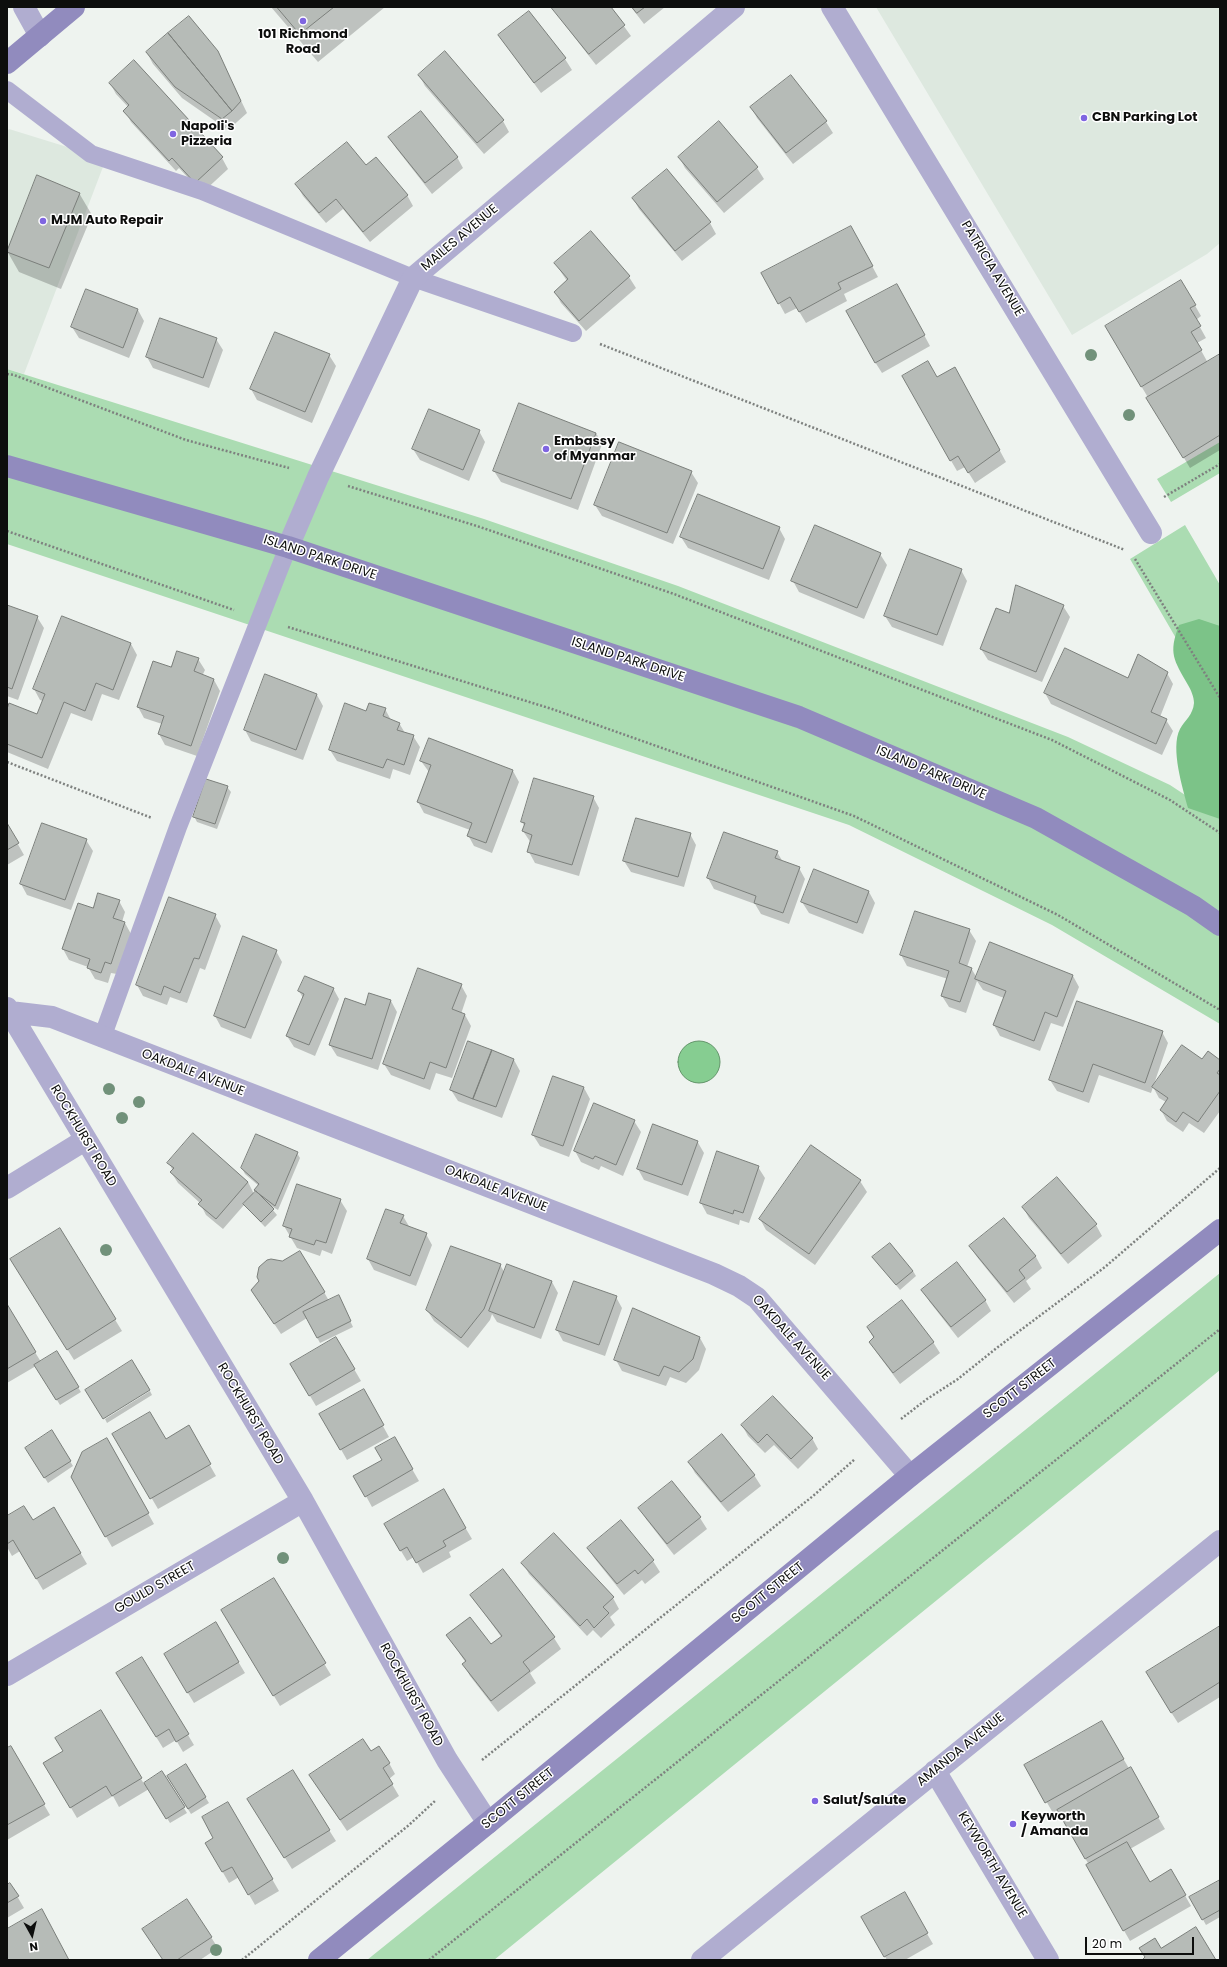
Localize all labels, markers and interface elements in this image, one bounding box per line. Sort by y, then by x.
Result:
marker: 101 Richmond Road [298,16,308,26]
place label: 101 Richmond Road [258,27,348,58]
place label: CBN Parking Lot [1092,110,1197,126]
marker: CBN Parking Lot [1079,113,1089,123]
place label: Napoli's Pizzeria [181,119,235,150]
marker: Napoli's Pizzeria [168,129,178,139]
street label: MAILES AVENUE [418,201,502,275]
place label: MJM Auto Repair [51,213,163,229]
marker: MJM Auto Repair [38,216,48,226]
street label: PATRICIA AVENUE [957,218,1027,320]
place label: Embassy of Myanmar [554,434,636,465]
marker: Embassy of Myanmar [541,444,551,454]
street label: ISLAND PARK DRIVE [261,532,379,584]
street label: ISLAND PARK DRIVE [569,634,687,686]
street label: ISLAND PARK DRIVE [874,743,988,803]
street label: OAKDALE AVENUE [139,1046,247,1100]
street label: ROCKHURST ROAD [46,1082,120,1190]
street label: OAKDALE AVENUE [442,1162,550,1216]
street label: OAKDALE AVENUE [749,1292,833,1384]
street label: SCOTT STREET [980,1356,1060,1422]
street label: ROCKHURST ROAD [213,1360,287,1468]
street label: GOULD STREET [112,1559,198,1617]
street label: SCOTT STREET [729,1559,807,1627]
street label: ROCKHURST ROAD [376,1641,446,1749]
street label: AMANDA AVENUE [914,1710,1008,1790]
street label: SCOTT STREET [479,1765,557,1833]
place label: Salut/Salute [823,1793,906,1809]
marker: Salut/Salute [810,1796,820,1806]
street label: KEYWORTH AVENUE [954,1809,1030,1921]
place label: Keyworth / Amanda [1021,1809,1088,1840]
marker: Keyworth / Amanda [1008,1819,1018,1829]
north arrow [12,1915,52,1955]
scale bar [1087,1929,1196,1955]
text: 20 m [1092,1935,1122,1952]
text: N [28,1938,39,1955]

